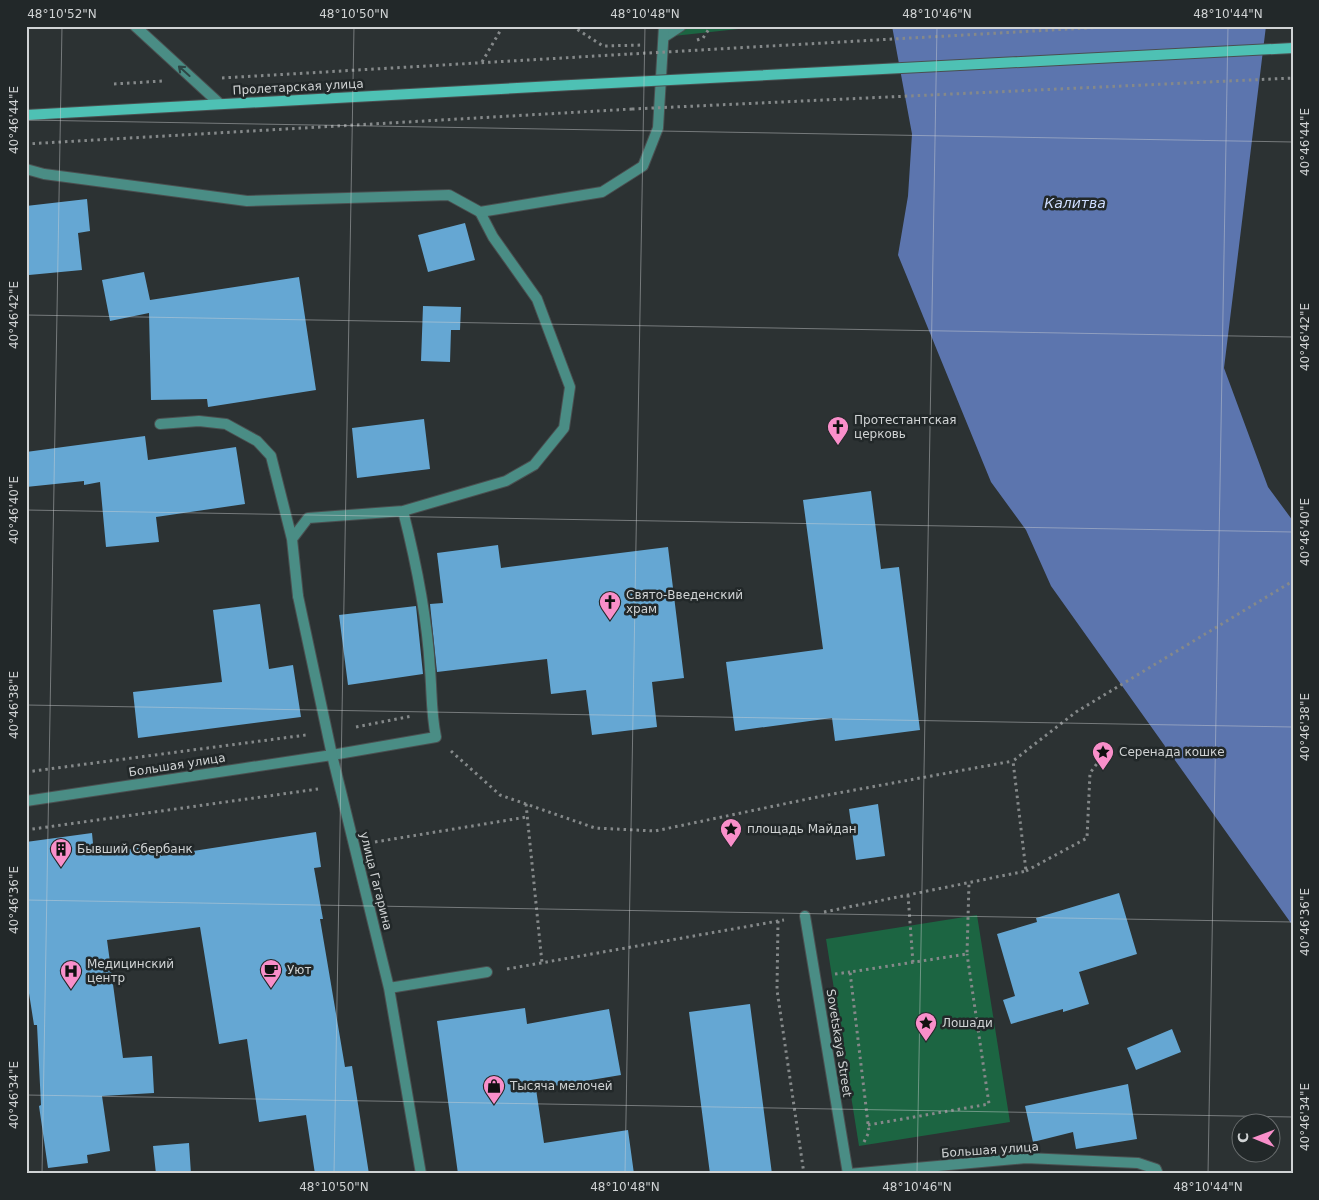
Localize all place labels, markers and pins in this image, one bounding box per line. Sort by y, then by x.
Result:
place label: Протестантская церковь [854,413,957,441]
church icon: Протестантская церковь [826,415,850,446]
place label: Свято-Введенский храм [626,588,743,616]
church icon: Свято-Введенский храм [598,590,622,621]
place icon: Серенада кошке [1091,740,1115,771]
place label: Серенада кошке [1119,745,1225,759]
place icon: площадь Майдан [719,817,743,848]
place label: площадь Майдан [747,822,857,836]
building icon: Бывший Сбербанк [49,837,73,868]
place label: Бывший Сбербанк [77,842,193,856]
place label: Медицинский центр [87,957,174,985]
cafe icon: Уют [259,958,283,989]
hospital icon: Медицинский центр [59,959,83,990]
place label: Уют [287,963,311,977]
place icon: Лошади [914,1011,938,1042]
place label: Лошади [942,1016,993,1030]
shop icon: Тысяча мелочей [482,1074,506,1105]
place label: Тысяча мелочей [509,1079,613,1093]

